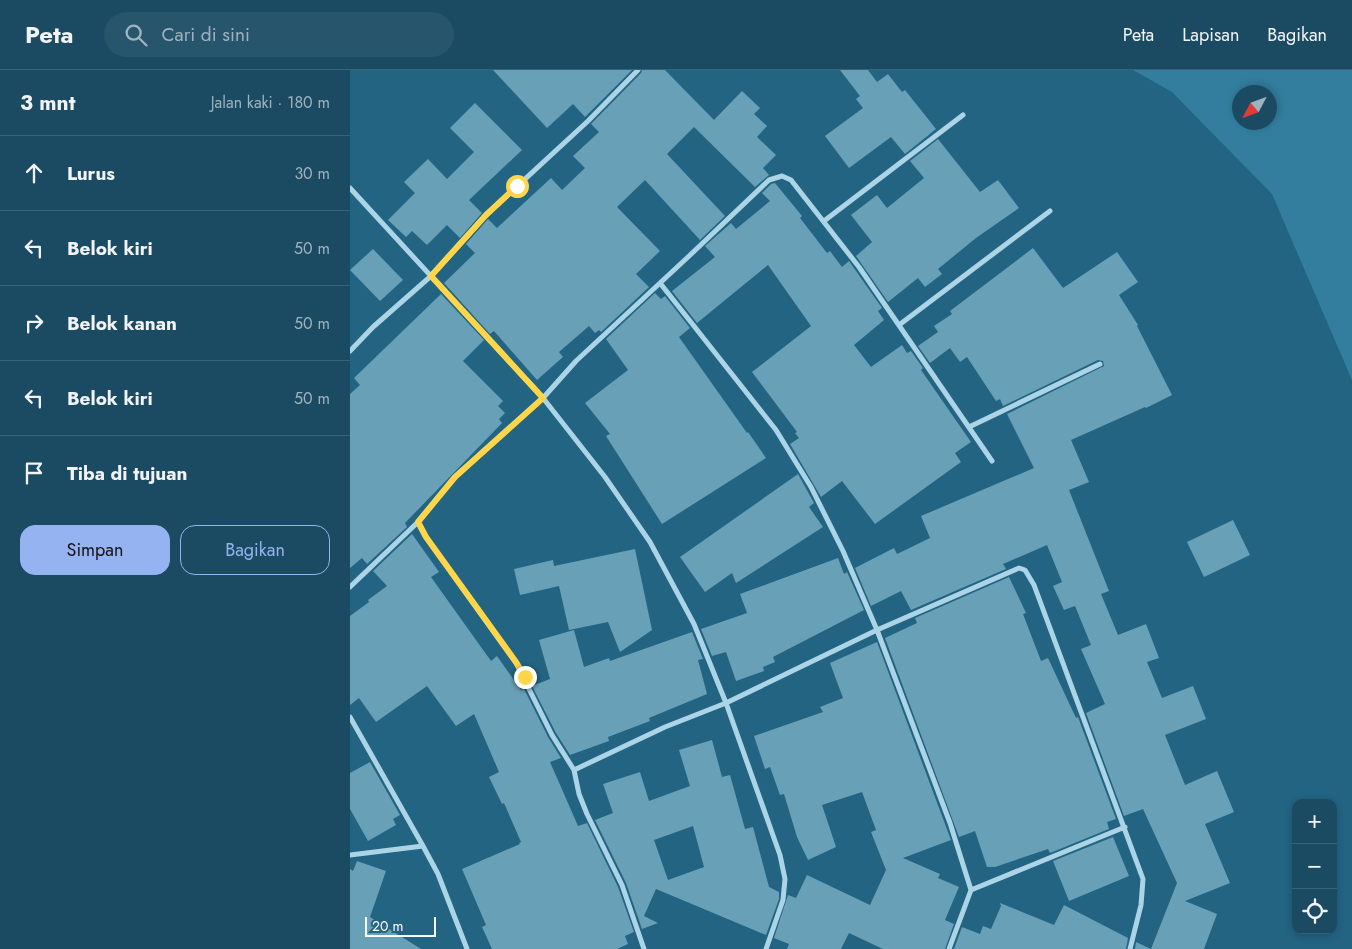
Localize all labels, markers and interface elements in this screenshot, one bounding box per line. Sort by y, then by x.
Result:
search box [104,12,454,57]
text: Peta [25,17,74,52]
icon: search [122,21,150,49]
text: Cari di sini [162,21,250,48]
text: Peta [1123,22,1154,48]
text: Lapisan [1182,22,1239,48]
text: Bagikan [1267,22,1327,48]
north arrow [1232,85,1277,130]
text: 3 mnt [20,88,75,118]
text: Jalan kaki · 180 m [211,91,330,114]
icon: ahead [20,159,48,187]
text: Lurus [67,160,115,187]
text: 30 m [294,162,330,185]
route start [506,175,529,198]
icon: left [20,234,48,262]
text: Belok kiri [67,235,153,262]
text: 50 m [294,237,330,260]
icon: right [20,309,48,337]
text: Belok kanan [67,310,177,337]
text: 50 m [294,312,330,335]
icon: left [20,384,48,412]
text: Belok kiri [67,385,153,412]
text: 50 m [294,387,330,410]
icon: arrive [20,459,48,487]
text: Tiba di tujuan [67,460,187,487]
button: Simpan [20,525,170,575]
button: Bagikan [180,525,330,575]
route end [514,666,537,689]
map controls [1292,799,1337,934]
button: + [1292,799,1337,844]
button: − [1292,844,1337,889]
button: locate [1292,889,1337,934]
scale bar [365,914,436,937]
text: 20 m [372,916,404,936]

